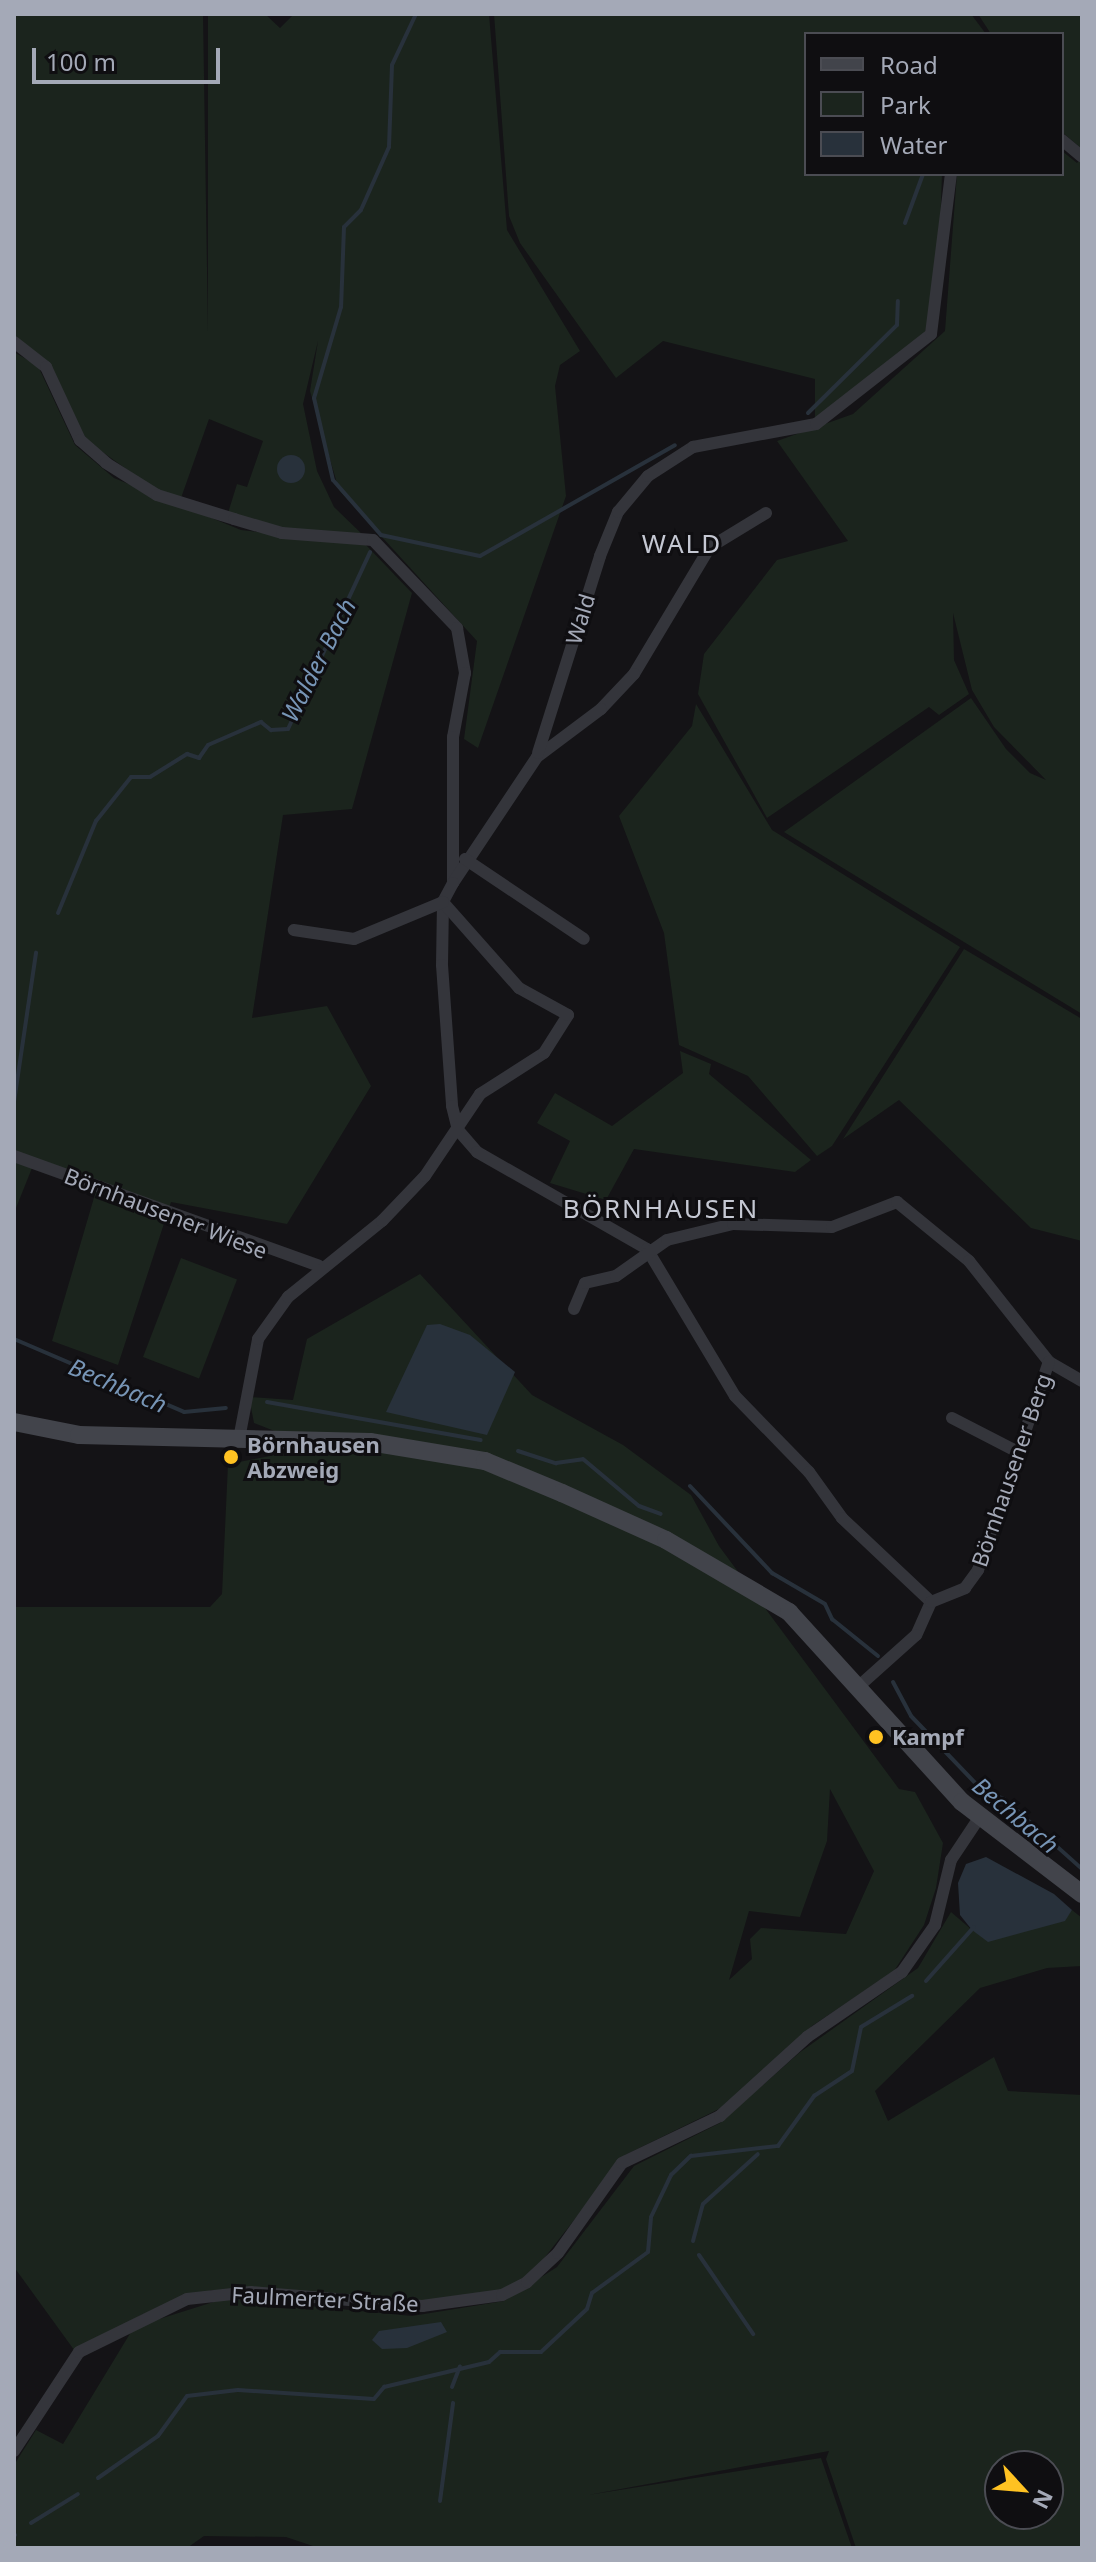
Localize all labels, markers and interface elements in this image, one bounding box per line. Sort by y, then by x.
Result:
scale bar [36,32,224,82]
legend [804,32,1064,176]
text: 100 m [46,45,116,78]
text: Road [880,48,938,81]
text: Park [880,88,931,121]
text: Water [880,128,947,161]
district label: WALD [642,528,722,560]
street label: Wald [560,590,600,648]
water label: Walder Bach [275,594,361,726]
street label: Börnhausener Wiese [61,1162,271,1264]
district label: BÖRNHAUSEN [563,1193,759,1225]
water label: Bechbach [65,1352,171,1418]
street label: Börnhausener Berg [966,1370,1056,1570]
place label: Börnhausen Abzweig [247,1431,380,1482]
marker: Börnhausen Abzweig [222,1448,240,1466]
place label: Kampf [892,1724,964,1750]
marker: Kampf [867,1728,885,1746]
water label: Bechbach [967,1771,1065,1859]
street label: Faulmerter Straße [231,2281,419,2317]
north arrow [984,2450,1064,2530]
text: N [1026,2485,1061,2514]

